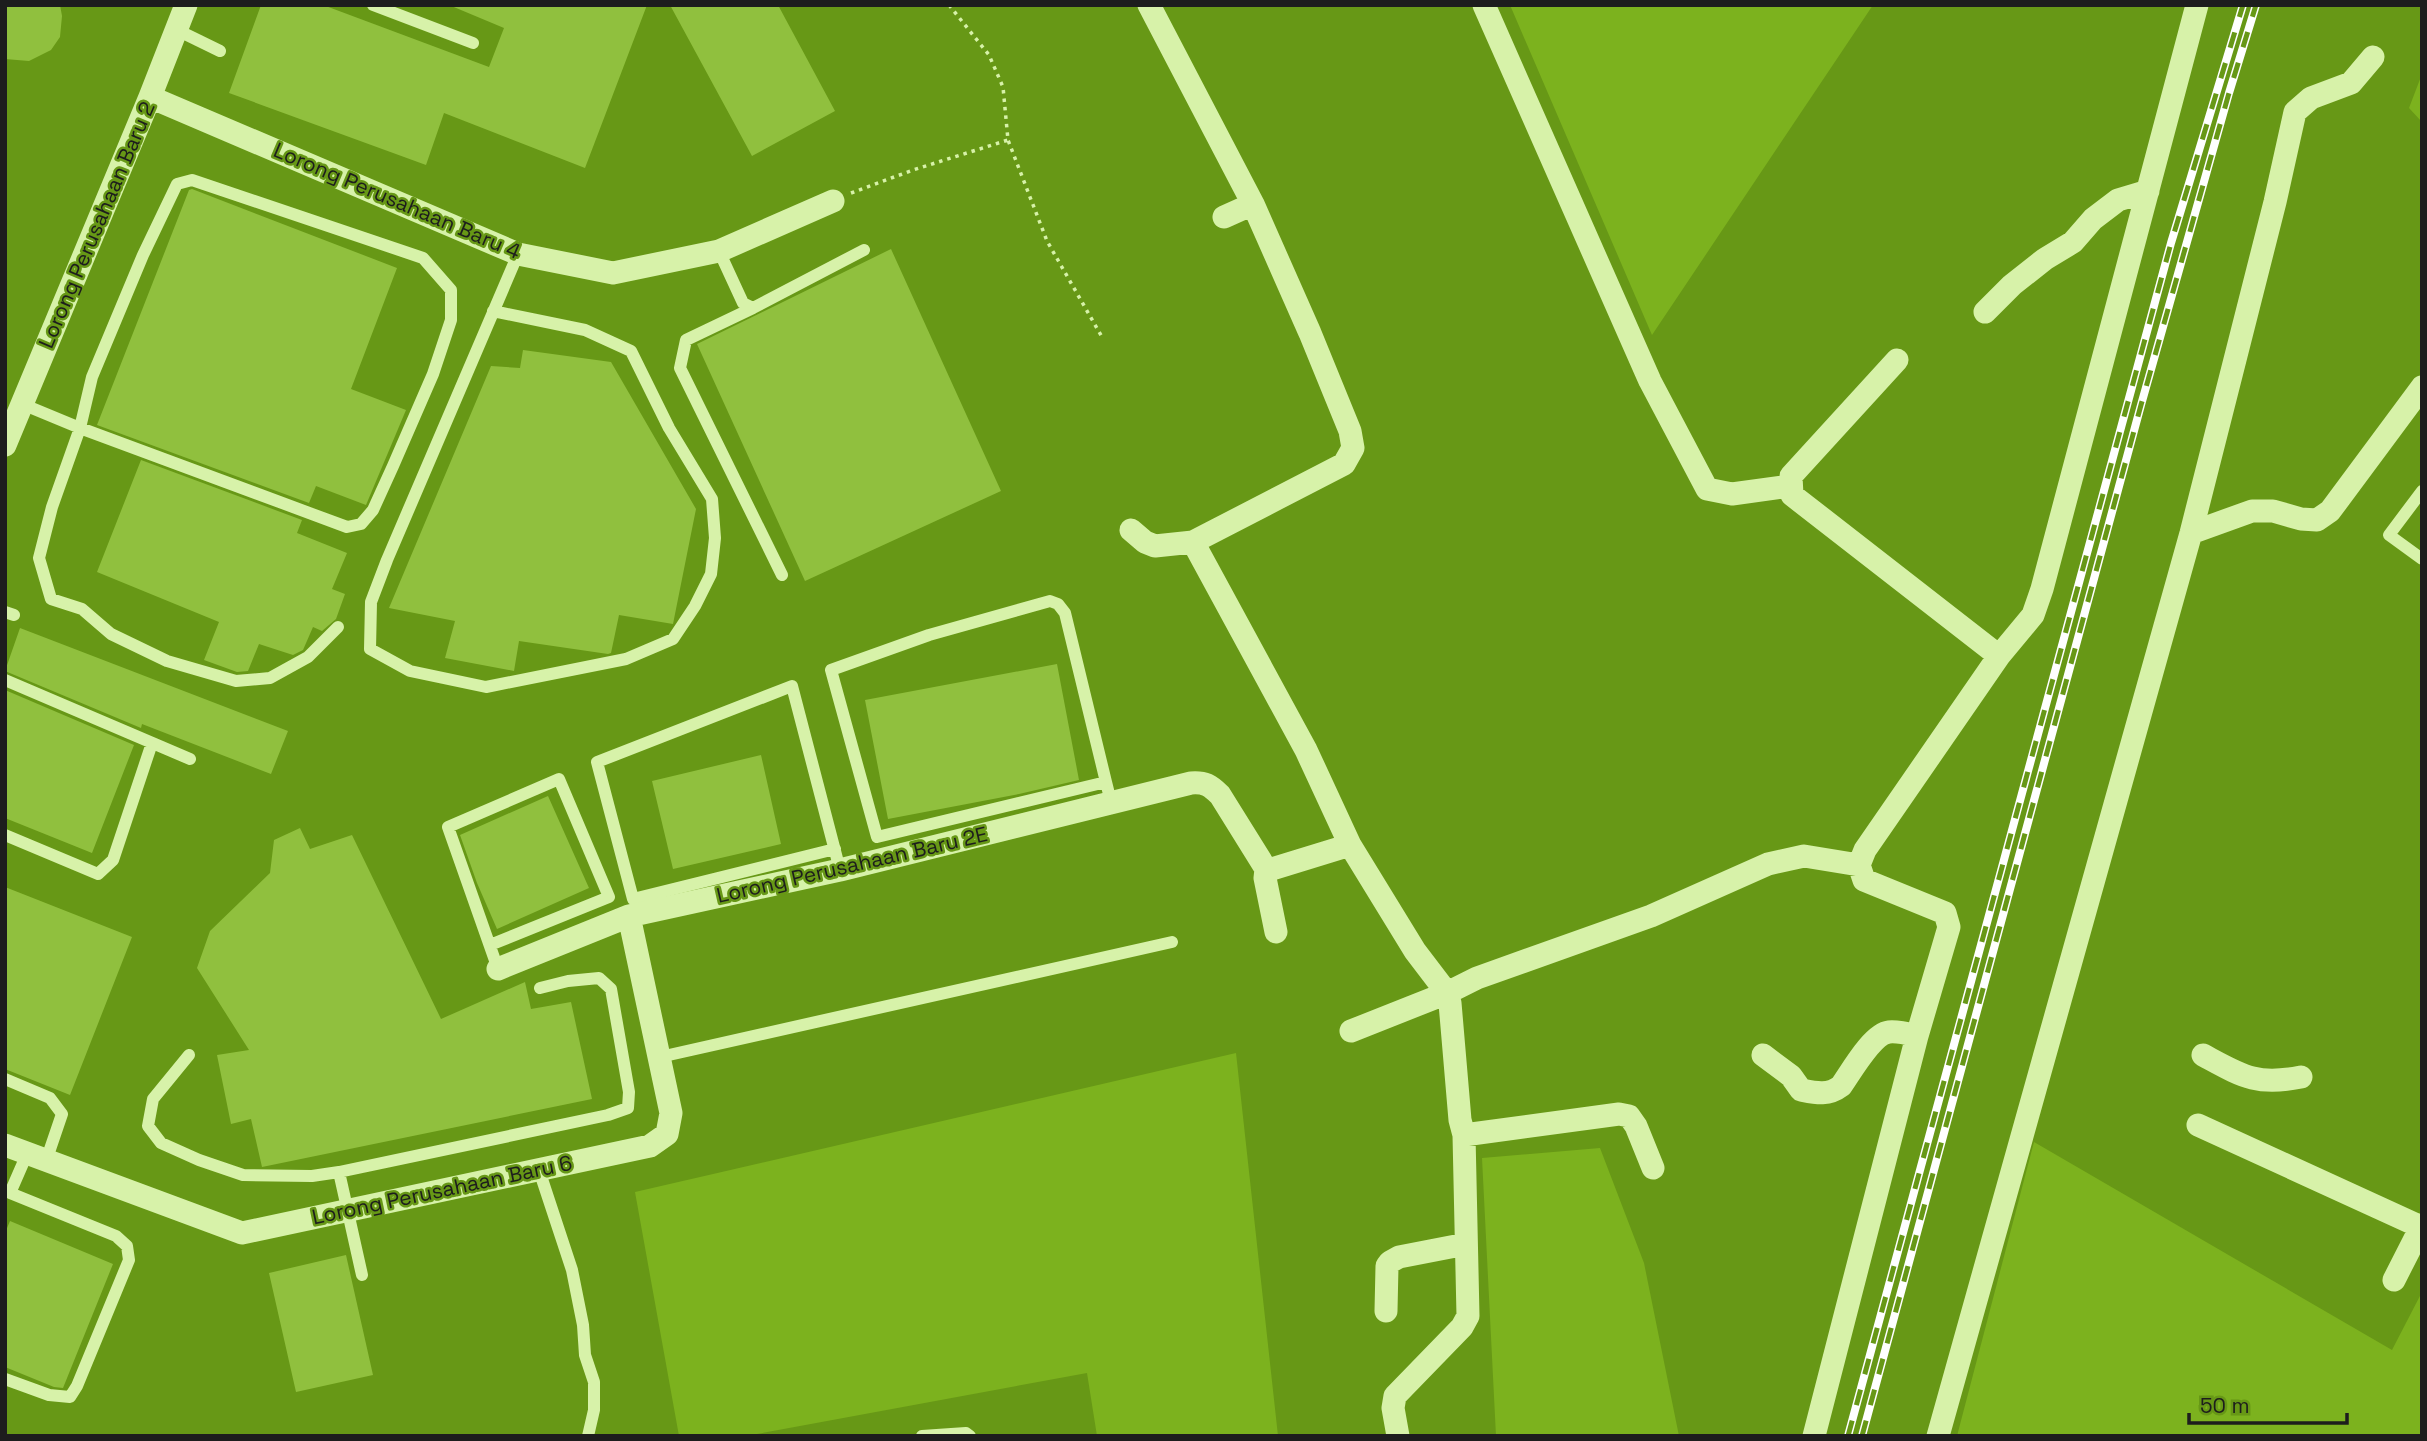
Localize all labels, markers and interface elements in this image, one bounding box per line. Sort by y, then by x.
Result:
street label: Lorong Perusahaan Baru 2 [32,97,161,352]
street label: Lorong Perusahaan Baru 4 [270,136,525,265]
street label: Lorong Perusahaan Baru 2E [714,820,990,909]
street label: Lorong Perusahaan Baru 6 [309,1149,575,1230]
scale bar [2189,1382,2346,1426]
text: 50 m [2200,1392,2250,1419]

